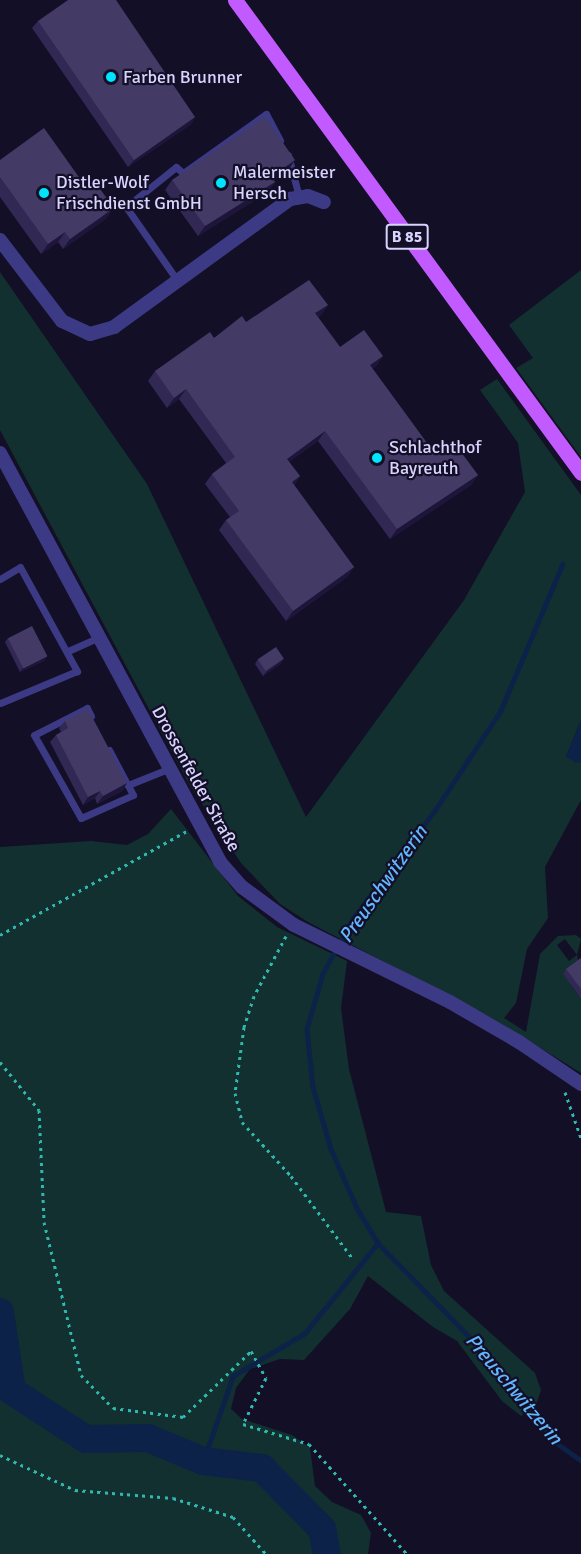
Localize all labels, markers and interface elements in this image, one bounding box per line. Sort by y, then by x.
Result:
place label: Farben Brunner [123,66,242,88]
marker: Farben Brunner [104,70,118,84]
place label: Malermeister Hersch [233,162,335,204]
place label: Distler-Wolf Frischdienst GmbH [56,172,202,214]
marker: Malermeister Hersch [214,176,228,190]
marker: Distler-Wolf Frischdienst GmbH [37,186,51,200]
road number: B 85 [384,224,430,250]
place label: Schlachthof Bayreuth [389,437,481,480]
marker: Schlachthof Bayreuth [370,451,384,465]
street label: Drossenfelder Straße [147,702,245,856]
water label: Preuschwitzerin [334,821,432,947]
water label: Preuschwitzerin [461,1329,567,1449]

